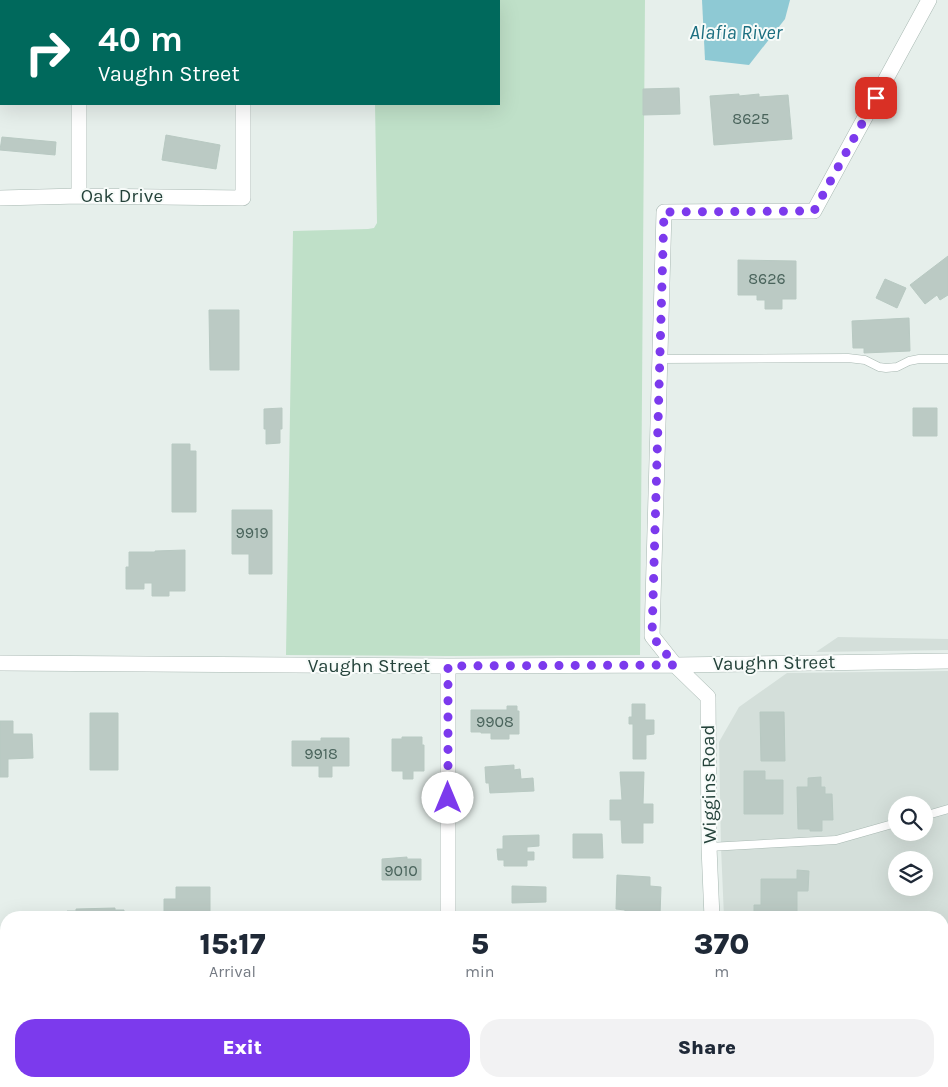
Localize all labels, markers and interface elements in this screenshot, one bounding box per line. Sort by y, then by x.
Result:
text: 40 m [98,19,183,60]
icon: right [15,20,80,85]
water label: Alafia River [690,21,784,44]
text: Vaughn Street [98,61,240,87]
pin [855,77,897,119]
icon: arrive [862,84,890,112]
house number: 8625 [732,109,770,128]
street label: Oak Drive [81,185,163,207]
house number: 8626 [748,269,786,288]
house number: 9919 [235,523,269,542]
street label: Vaughn Street [713,651,835,675]
street label: Vaughn Street [308,655,430,677]
house number: 9908 [476,712,514,731]
street label: Wiggins Road [697,724,721,844]
house number: 9918 [304,744,338,763]
position arrow [421,771,473,823]
map controls [888,796,933,896]
button: search [888,796,933,841]
button: layers [888,851,933,896]
house number: 9010 [384,861,418,880]
text: 15:17 [199,926,266,962]
text: 5 [471,926,489,962]
text: 370 [694,926,750,962]
text: Arrival [209,962,256,981]
text: min [465,962,494,981]
text: m [714,962,729,981]
button: Exit [15,1019,470,1077]
button: Share [480,1019,934,1077]

